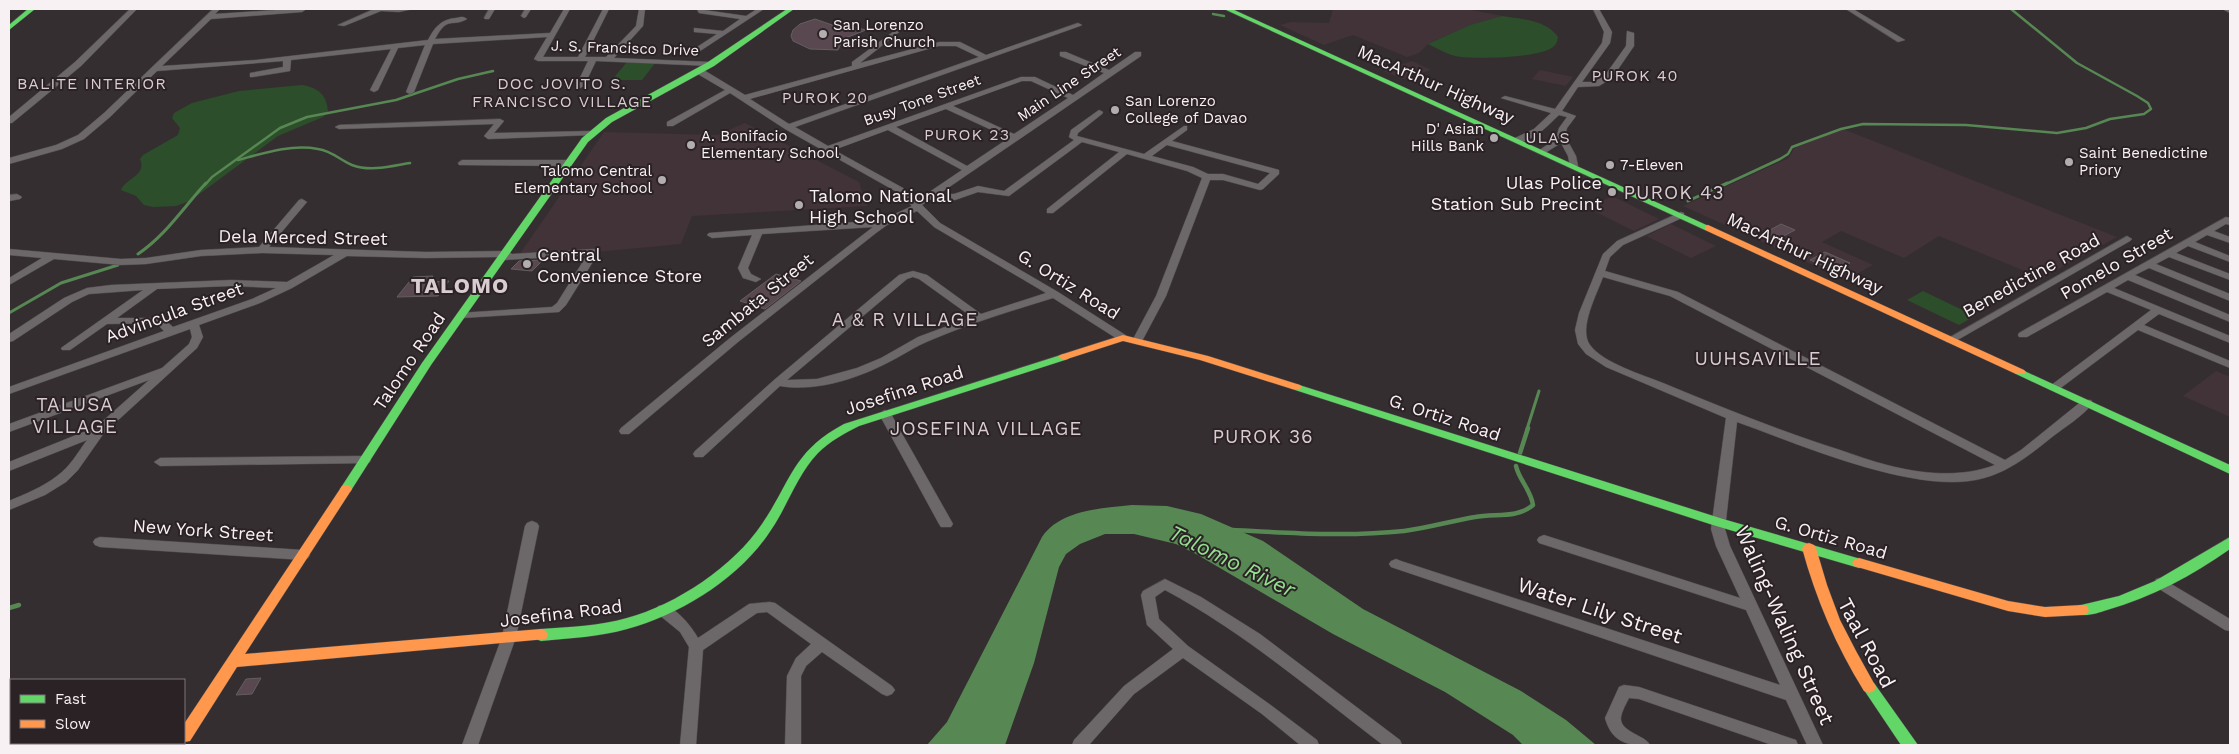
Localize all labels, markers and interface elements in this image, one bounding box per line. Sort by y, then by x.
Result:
place label: San Lorenzo Parish Church [833,16,935,51]
marker: San Lorenzo Parish Church [817,28,829,40]
street label: J. S. Francisco Drive [551,36,699,60]
street label: MacArthur Highway [1354,40,1518,128]
street label: Main Line Street [1014,42,1125,125]
district label: PUROK 40 [1591,66,1679,85]
street label: Busy Tone Street [861,70,984,130]
district label: BALITE INTERIOR [17,74,167,93]
district label: DOC JOVITO S. FRANCISCO VILLAGE [472,74,652,111]
district label: PUROK 20 [782,88,868,107]
place label: San Lorenzo College of Davao [1125,92,1247,127]
marker: San Lorenzo College of Davao [1109,104,1121,116]
place label: D' Asian Hills Bank [1411,120,1484,155]
district label: PUROK 23 [924,125,1010,144]
place label: A. Bonifacio Elementary School [701,127,840,162]
district label: ULAS [1525,128,1571,147]
marker: D' Asian Hills Bank [1488,132,1500,144]
marker: A. Bonifacio Elementary School [685,139,697,151]
place label: Saint Benedictine Priory [2079,144,2208,179]
place label: 7-Eleven [1620,156,1684,174]
marker: Saint Benedictine Priory [2063,156,2075,168]
marker: 7-Eleven [1604,159,1616,171]
place label: Talomo Central Elementary School [514,162,652,197]
place label: Ulas Police Station Sub Precint [1431,172,1602,214]
marker: Talomo Central Elementary School [656,174,668,186]
district label: PUROK 43 [1623,181,1725,204]
place label: Talomo National High School [809,185,952,227]
marker: Ulas Police Station Sub Precint [1606,186,1618,198]
marker: Talomo National High School [793,199,805,211]
street label: MacArthur Highway [1724,208,1887,299]
street label: Pomelo Street [2056,222,2176,304]
street label: Dela Merced Street [218,225,388,249]
street label: Benedictine Road [1959,229,2103,321]
place label: Central Convenience Store [537,244,702,286]
street label: G. Ortiz Road [1014,244,1124,324]
street label: Sambata Street [697,248,817,351]
marker: Central Convenience Store [521,258,533,270]
district label: TALOMO [411,273,509,298]
street label: Advincula Street [102,277,246,347]
street label: Talomo Road [369,308,449,414]
district label: A & R VILLAGE [832,308,978,331]
district label: UUHSAVILLE [1694,347,1822,370]
street label: Josefina Road [842,361,966,419]
street label: G. Ortiz Road [1387,389,1503,445]
district label: TALUSA VILLAGE [32,393,118,438]
district label: JOSEFINA VILLAGE [890,417,1082,440]
district label: PUROK 36 [1212,425,1314,448]
street label: G. Ortiz Road [1772,511,1890,563]
street label: New York Street [132,515,274,545]
water label: Talomo River [1165,520,1300,603]
street label: Waling-Waling Street [1730,522,1840,729]
street label: Water Lily Street [1514,572,1686,648]
street label: Taal Road [1833,594,1901,692]
street label: Josefina Road [498,595,624,631]
legend [10,679,185,744]
text: Fast [55,690,87,708]
text: Slow [55,715,91,733]

